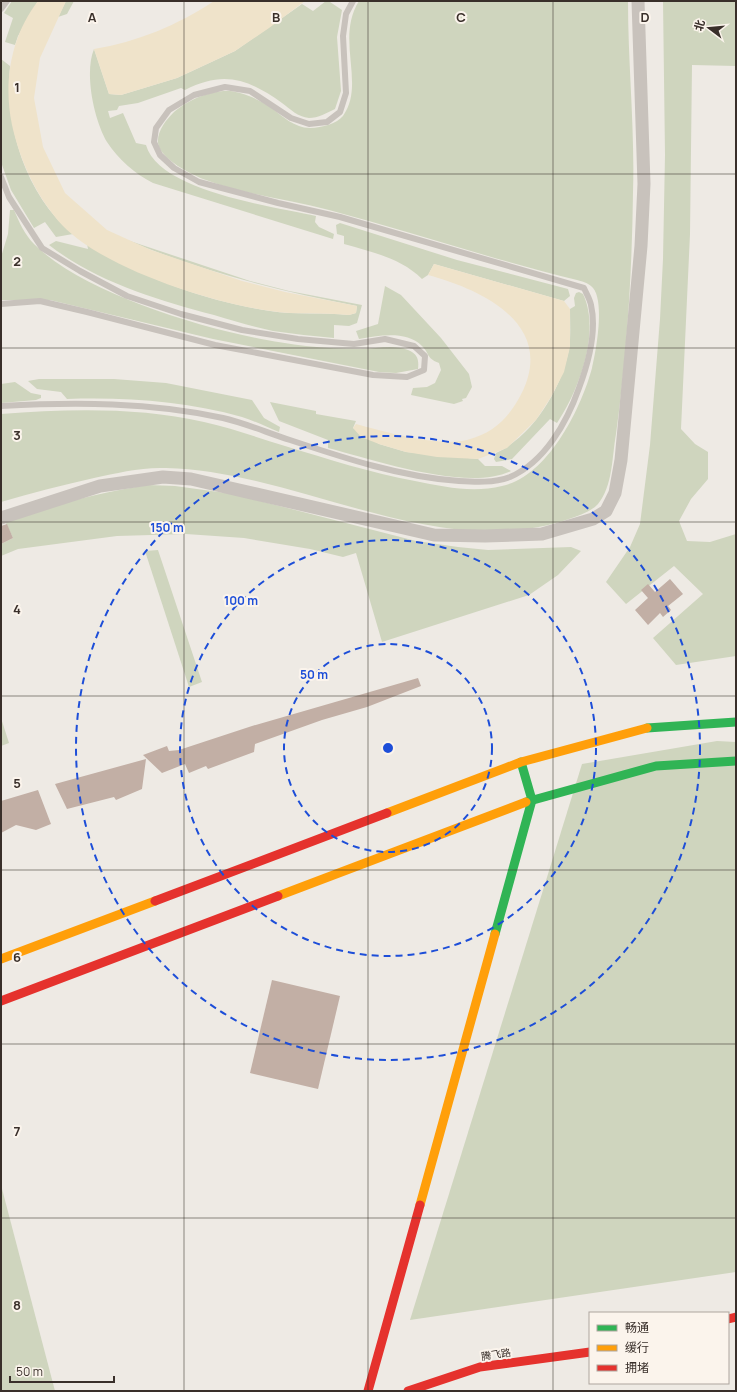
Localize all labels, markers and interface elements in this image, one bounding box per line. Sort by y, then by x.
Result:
text: A [88,8,97,26]
text: B [272,8,280,26]
text: C [456,8,466,26]
text: D [640,8,650,26]
north arrow [689,8,729,48]
text: 北 [690,18,708,32]
text: 1 [14,78,20,96]
text: 2 [13,252,21,270]
text: 3 [13,426,21,444]
text: 150 m [150,519,184,536]
text: 100 m [224,592,258,609]
text: 4 [13,600,21,618]
text: 50 m [300,666,328,683]
centre of rings [381,741,395,755]
text: 5 [13,774,21,792]
text: 6 [13,948,21,966]
text: 7 [14,1122,21,1140]
text: 8 [13,1296,21,1314]
legend [589,1312,729,1384]
text: 畅通 [625,1319,649,1336]
text: 缓行 [625,1339,649,1356]
street label: 腾飞路 [480,1345,512,1363]
scale bar [10,1358,114,1384]
text: 拥堵 [625,1359,649,1376]
text: 50 m [16,1363,43,1380]

